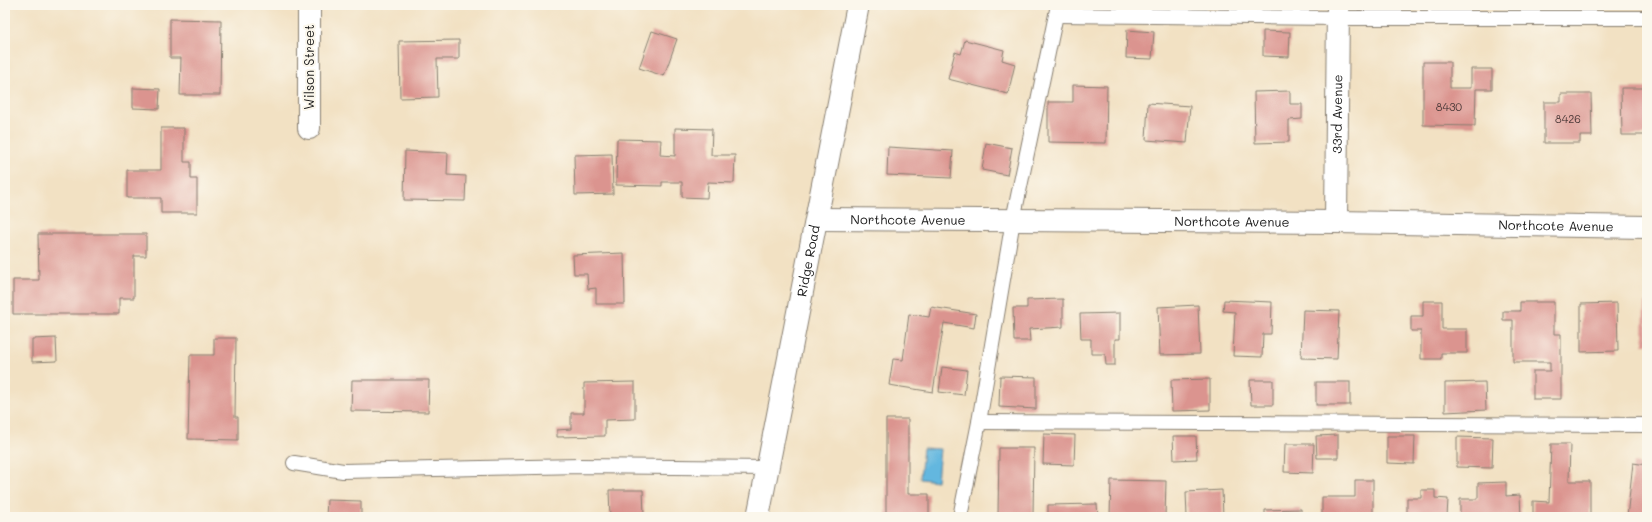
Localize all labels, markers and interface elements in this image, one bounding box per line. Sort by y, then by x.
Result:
street label: Wilson Street [300,24,317,110]
street label: 33rd Avenue [1328,74,1345,154]
house number: 8430 [1436,99,1462,114]
house number: 8426 [1555,111,1581,126]
street label: Northcote Avenue [850,210,966,228]
street label: Northcote Avenue [1174,212,1290,230]
street label: Northcote Avenue [1498,216,1614,234]
street label: Ridge Road [792,223,823,298]

